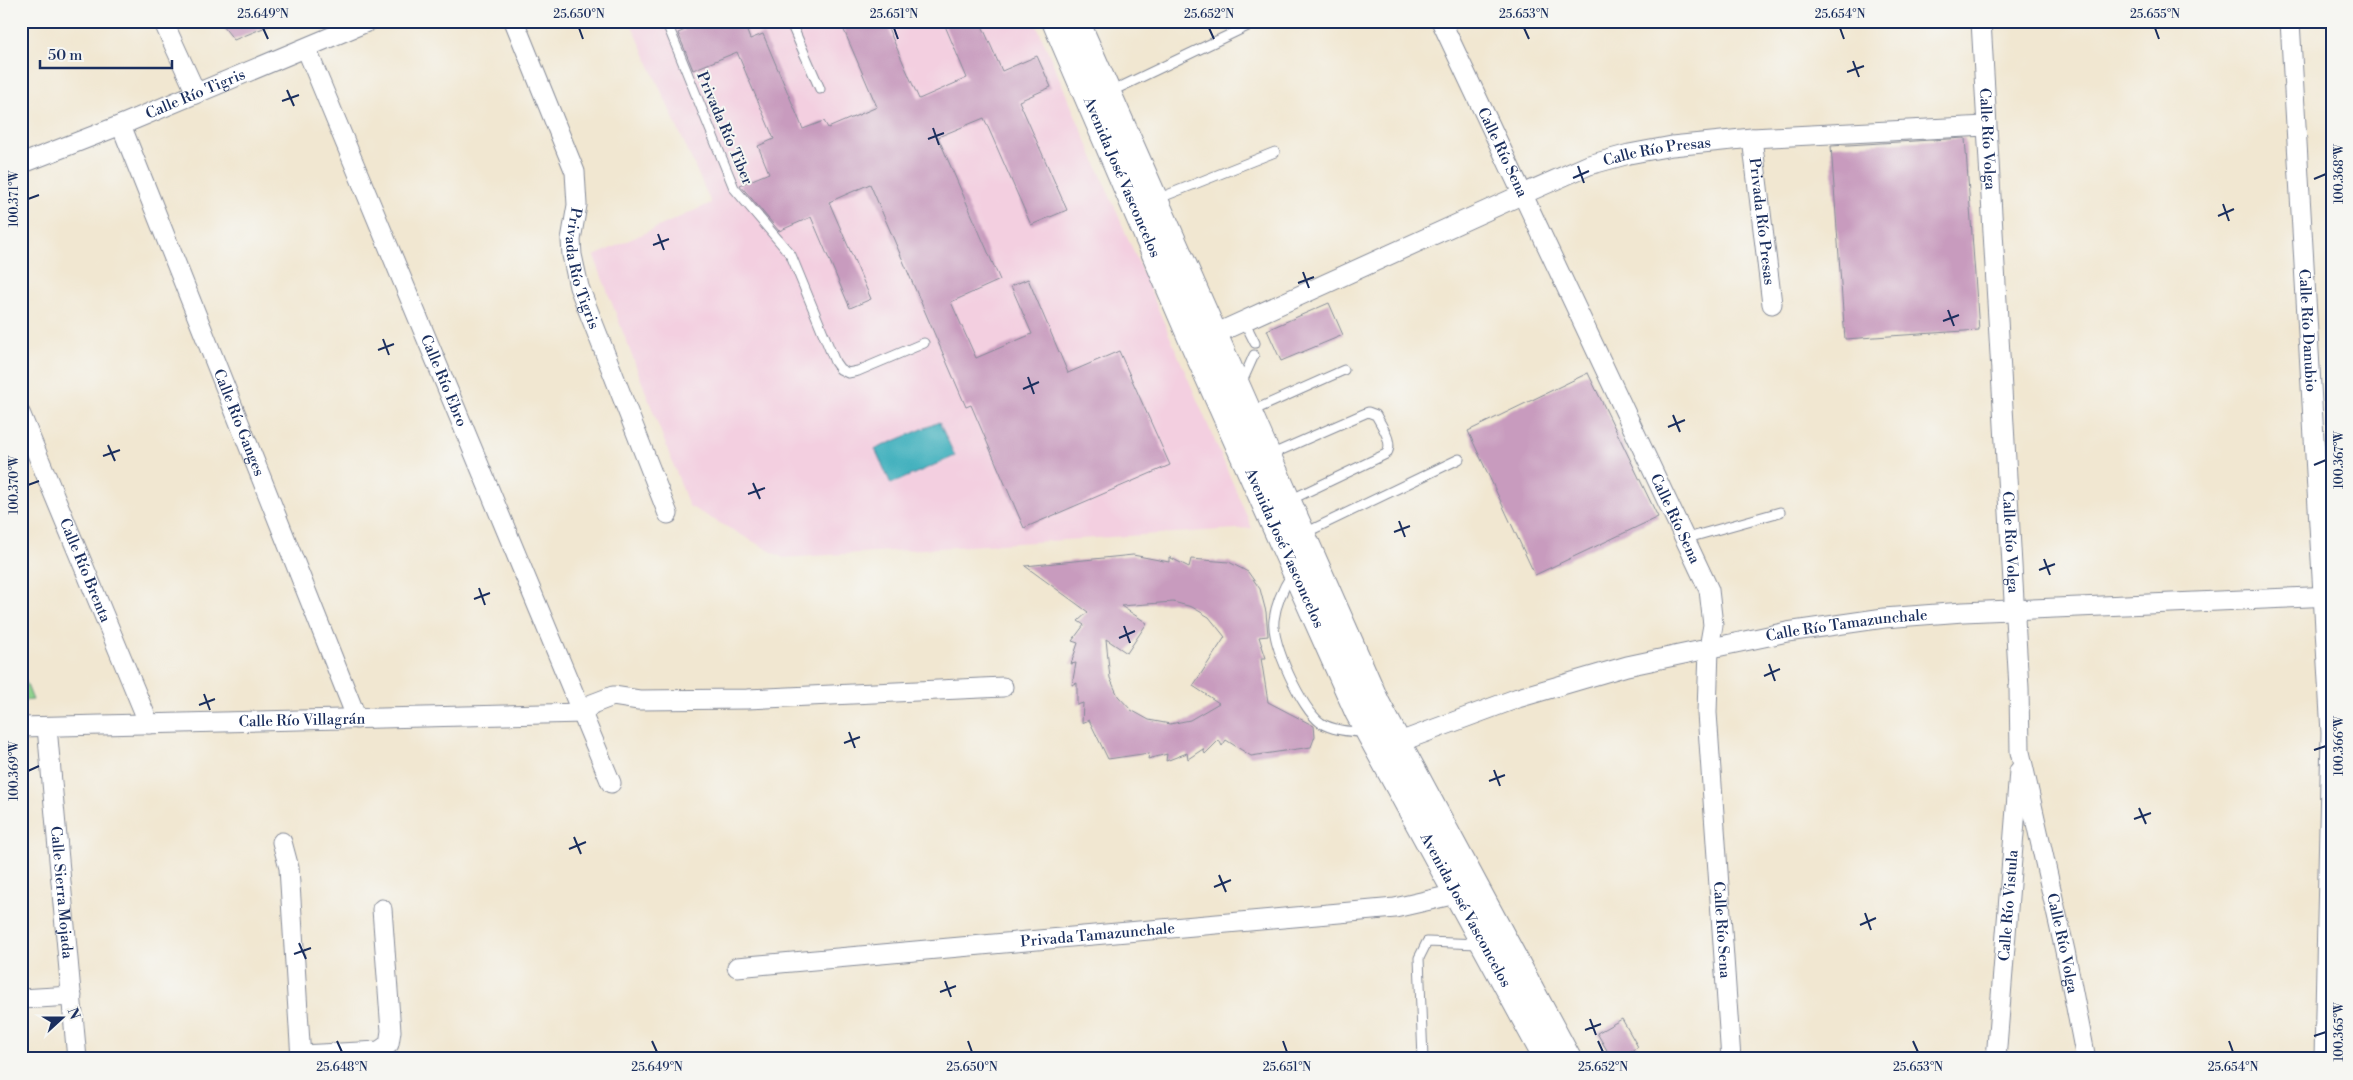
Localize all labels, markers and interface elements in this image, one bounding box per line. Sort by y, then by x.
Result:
text: 25.649°N [237,7,289,22]
text: 25.650°N [553,7,605,22]
text: 25.651°N [870,7,918,22]
text: 25.652°N [1184,7,1234,22]
text: 25.653°N [1499,7,1549,22]
text: 25.654°N [1815,7,1865,22]
text: 25.655°N [2130,7,2180,22]
scale bar [40,38,172,70]
text: 50 m [48,46,82,65]
street label: Calle Río Tigris [143,65,248,124]
street label: Privada Río Tiber [692,69,757,188]
street label: Calle Río Volga [1975,87,2000,191]
street label: Avenida José Vasconcelos [1078,93,1164,261]
street label: Calle Río Sena [1473,104,1532,201]
street label: Calle Río Presas [1601,133,1712,171]
text: 100.368°W [2332,143,2347,204]
street label: Privada Río Presas [1744,157,1779,286]
text: 100.371°W [7,170,22,227]
street label: Privada Río Tigris [561,206,604,332]
street label: Calle Río Danubio [2294,269,2320,392]
street label: Calle Río Ebro [416,332,471,430]
street label: Calle Río Ganges [209,366,269,479]
text: 100.367°W [2332,430,2347,489]
text: 100.370°W [7,455,22,514]
street label: Avenida José Vasconcelos [1240,465,1328,631]
street label: Calle Río Sena [1646,471,1704,567]
street label: Calle Río Volga [1998,491,2023,594]
street label: Calle Río Brenta [55,516,115,626]
street label: Calle Río Tamazunchale [1764,606,1928,646]
street label: Calle Río Villagrán [238,709,366,732]
text: 100.366°W [2332,715,2347,776]
text: 100.369°W [7,740,22,801]
street label: Calle Sierra Mojada [46,825,77,960]
street label: Avenida José Vasconcelos [1415,829,1515,991]
street label: Calle Río Vistula [1995,849,2023,962]
street label: Calle Río Sena [1709,881,1734,979]
street label: Calle Río Volga [2042,891,2082,995]
street label: Privada Tamazunchale [1020,919,1176,952]
north arrow [38,992,88,1042]
text: 100.365°W [2332,1001,2347,1062]
text: N [63,1005,84,1022]
text: 25.648°N [316,1060,368,1075]
text: 25.649°N [631,1060,683,1075]
text: 25.650°N [946,1060,998,1075]
text: 25.651°N [1263,1060,1311,1075]
text: 25.652°N [1578,1060,1628,1075]
text: 25.653°N [1893,1060,1943,1075]
text: 25.654°N [2208,1060,2258,1075]

